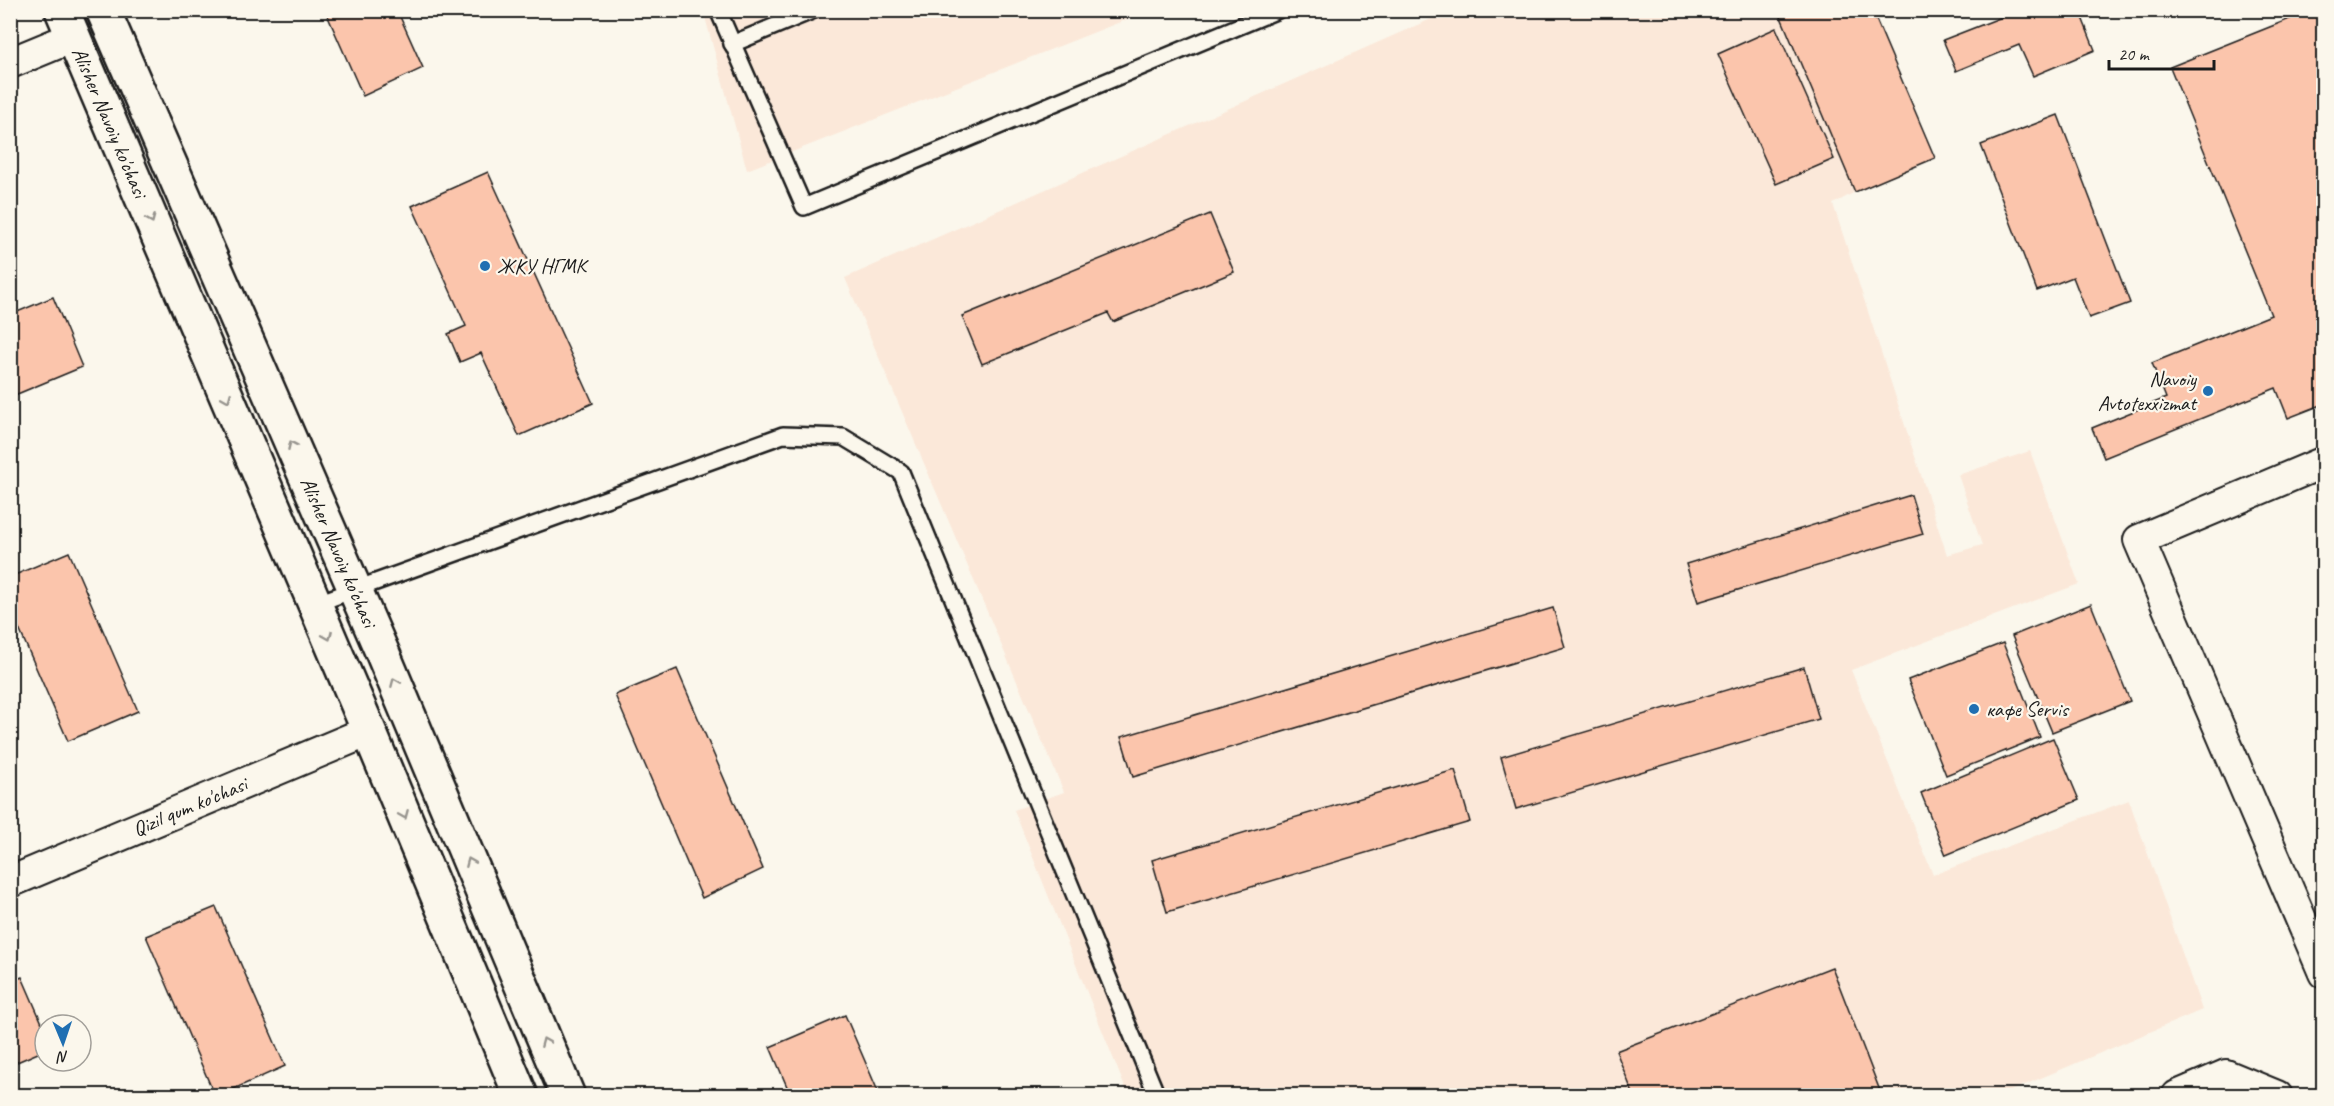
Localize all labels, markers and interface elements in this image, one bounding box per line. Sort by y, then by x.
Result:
scale bar [2109,33,2214,71]
street label: Alisher Navoiy ko'chasi [66,43,154,204]
text: 20 m [2118,43,2151,65]
one-way arrow [143,213,155,224]
place label: ЖКУ НГМК [497,253,589,279]
marker: ЖКУ НГМК [478,259,492,273]
place label: Navoiy Avtotexxizmat [2098,366,2198,416]
marker: Navoiy Avtotexxizmat [2201,384,2215,398]
one-way arrow [220,392,232,403]
one-way arrow [287,440,299,451]
street label: Alisher Navoiy ko'chasi [295,473,384,634]
one-way arrow [321,629,333,640]
one-way arrow [390,677,402,688]
place label: кафе Servis [1986,696,2070,722]
marker: кафе Servis [1967,702,1981,716]
street label: Qizil qum ko'chasi [129,770,254,842]
one-way arrow [397,809,409,820]
one-way arrow [465,857,477,868]
north arrow [33,1013,93,1073]
one-way arrow [540,1037,552,1048]
text: N [55,1047,69,1067]

